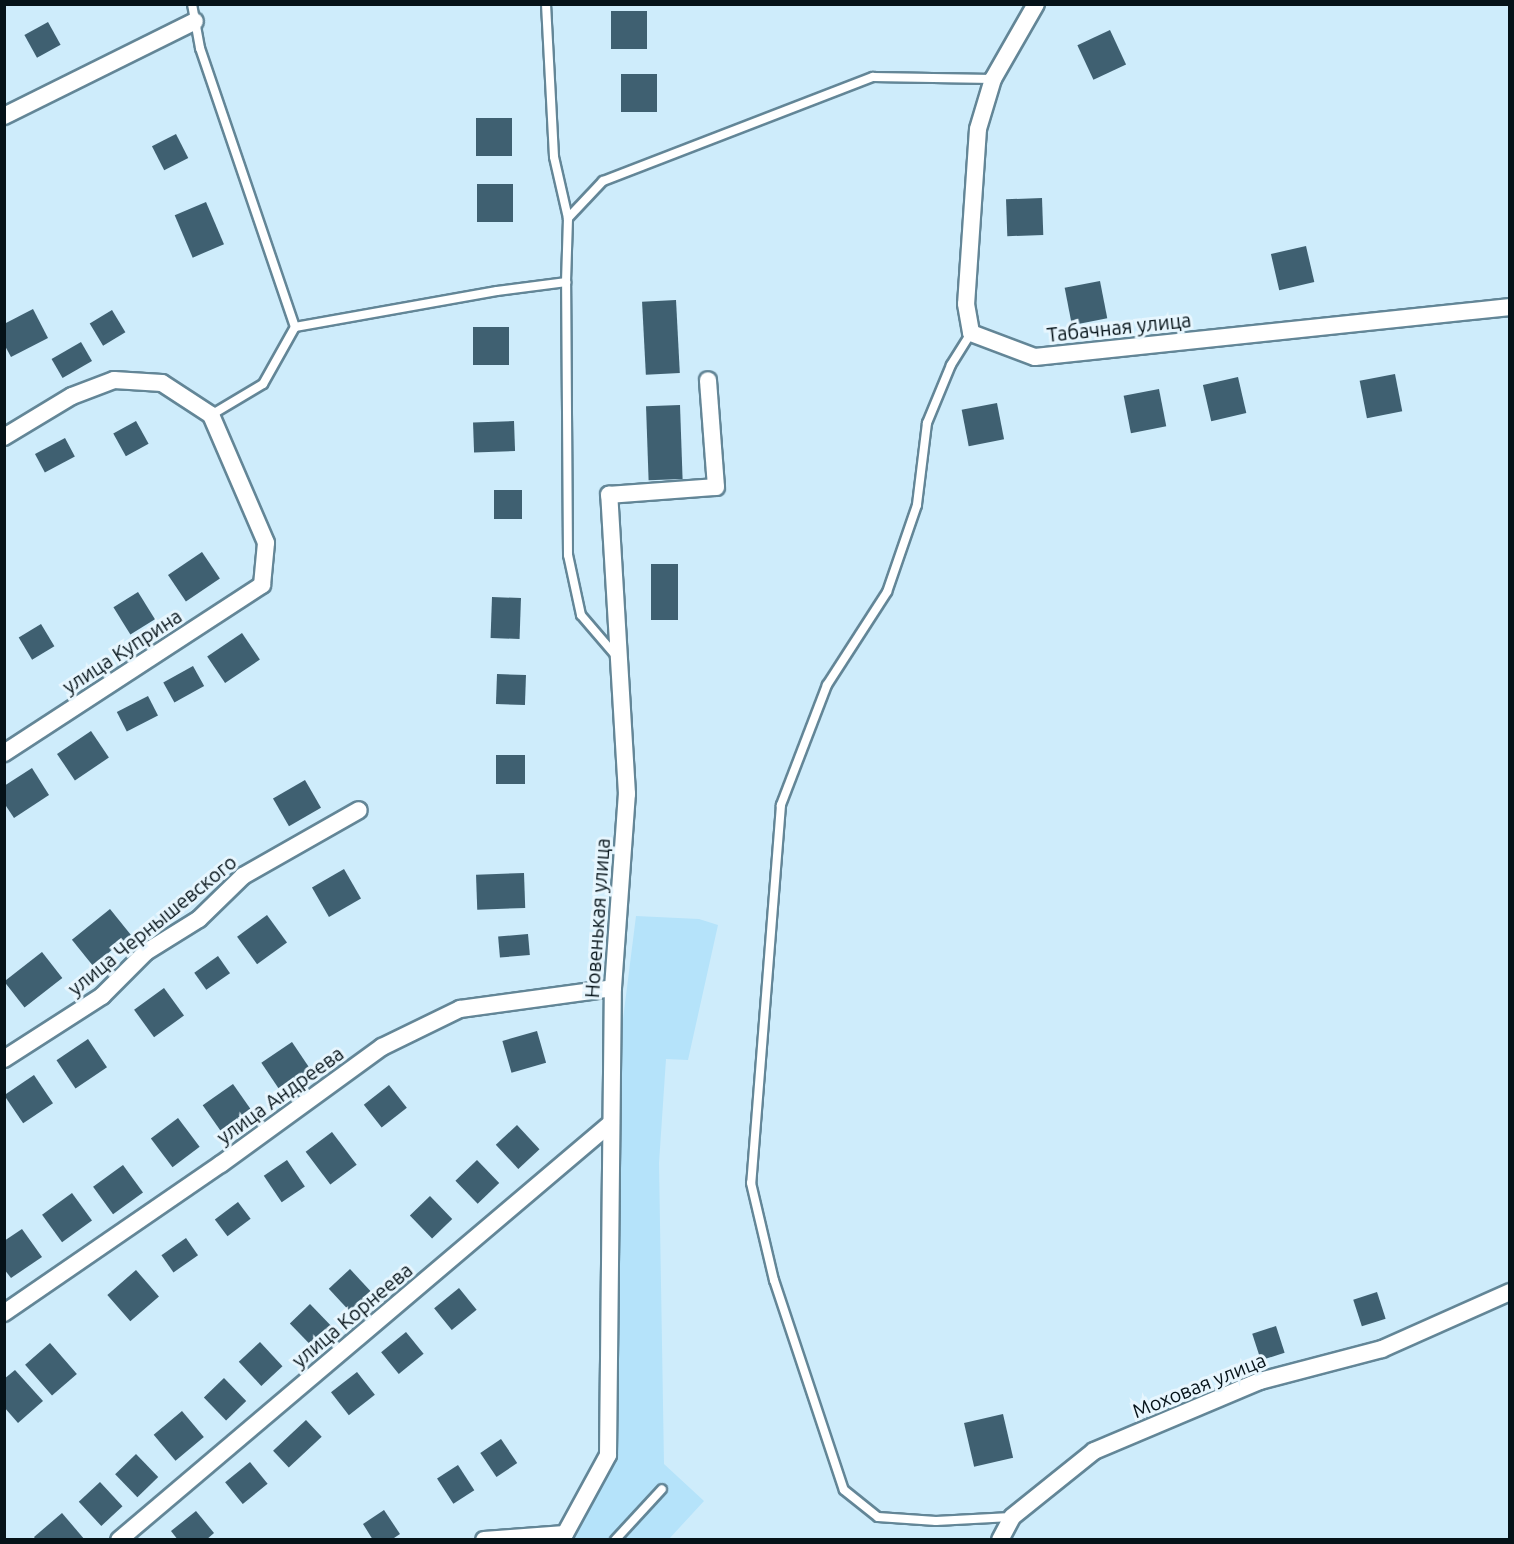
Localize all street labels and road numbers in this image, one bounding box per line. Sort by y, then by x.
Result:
street label: Табачная улица [1046,307,1192,347]
street label: улица Куприна [58,604,186,698]
street label: Новенькая улица [579,837,615,999]
street label: улица Чернышевского [63,850,241,1000]
street label: улица Андреева [212,1041,348,1149]
street label: улица Корнеева [287,1258,417,1372]
street label: Моховая улица [1129,1347,1269,1423]

